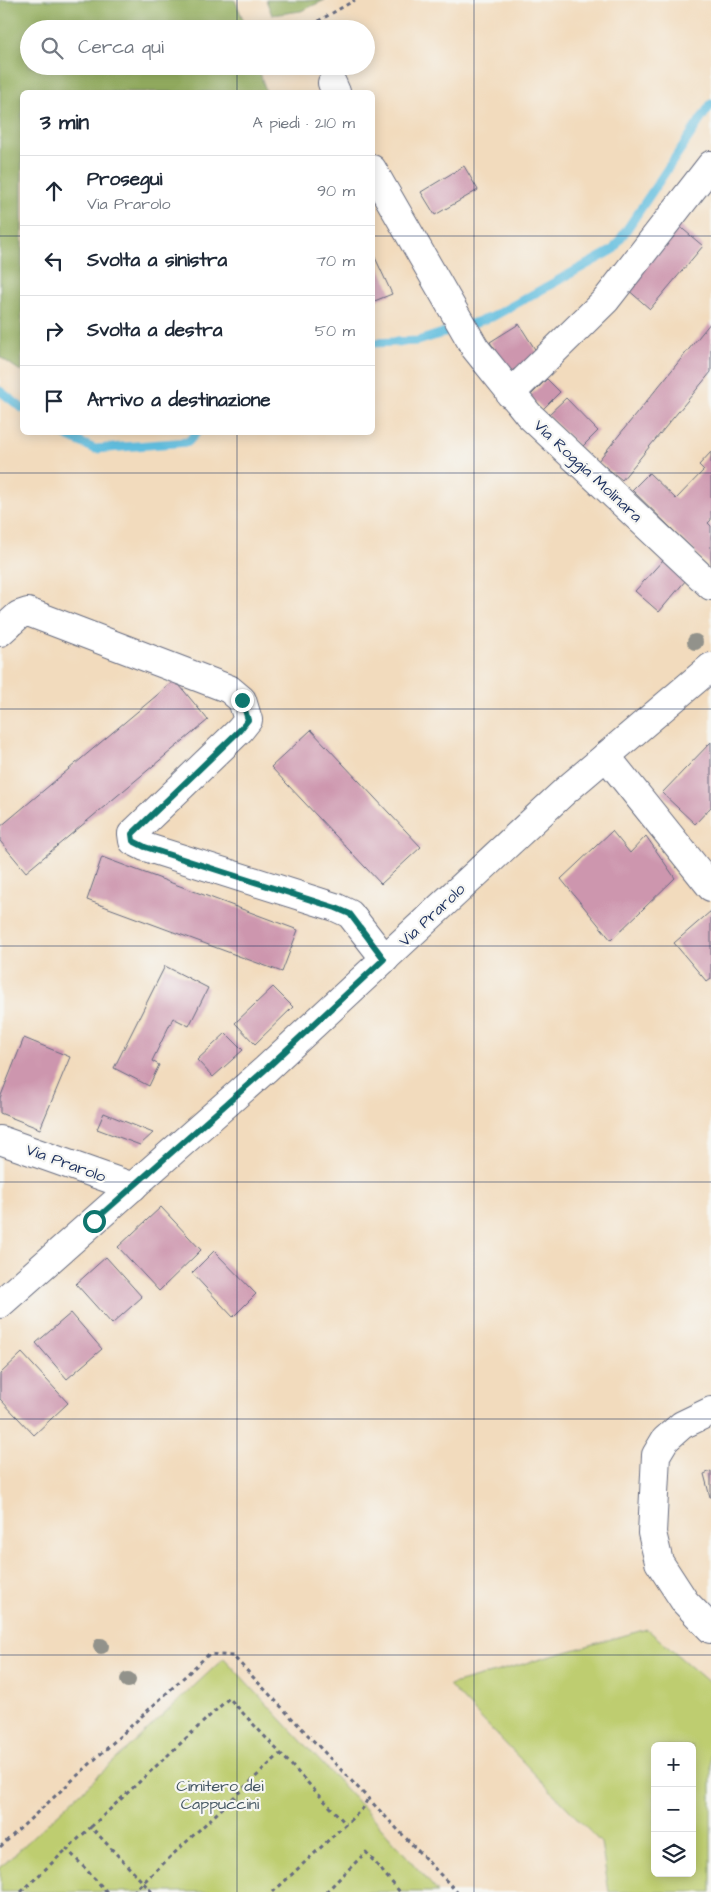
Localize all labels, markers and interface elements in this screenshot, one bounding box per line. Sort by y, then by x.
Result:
search box [20,20,375,75]
icon: search [38,34,66,62]
text: Cerca qui [78,34,164,61]
text: 3 min [40,108,89,137]
text: A piedi · 210 m [253,112,355,134]
text: Prosegui [87,166,162,193]
icon: ahead [40,177,68,205]
text: 90 m [317,180,355,202]
text: Via Prarolo [87,193,171,215]
icon: left [40,247,68,275]
text: Svolta a sinistra [87,247,227,274]
text: 70 m [316,250,355,272]
icon: right [40,317,68,345]
text: Svolta a destra [87,317,222,344]
text: 50 m [315,320,355,342]
icon: arrive [40,387,68,415]
text: Arrivo a destinazione [87,387,270,414]
street label: Via Roggia Molinara [528,415,647,528]
route end [231,689,254,712]
street label: Via Prarolo [394,878,470,952]
street label: Via Prarolo [23,1138,109,1188]
route start [83,1210,106,1233]
map controls [651,1742,696,1877]
button: + [651,1742,696,1787]
park label: Cimitero dei Cappuccini [176,1775,264,1815]
button: − [651,1787,696,1832]
button: layers [651,1832,696,1877]

